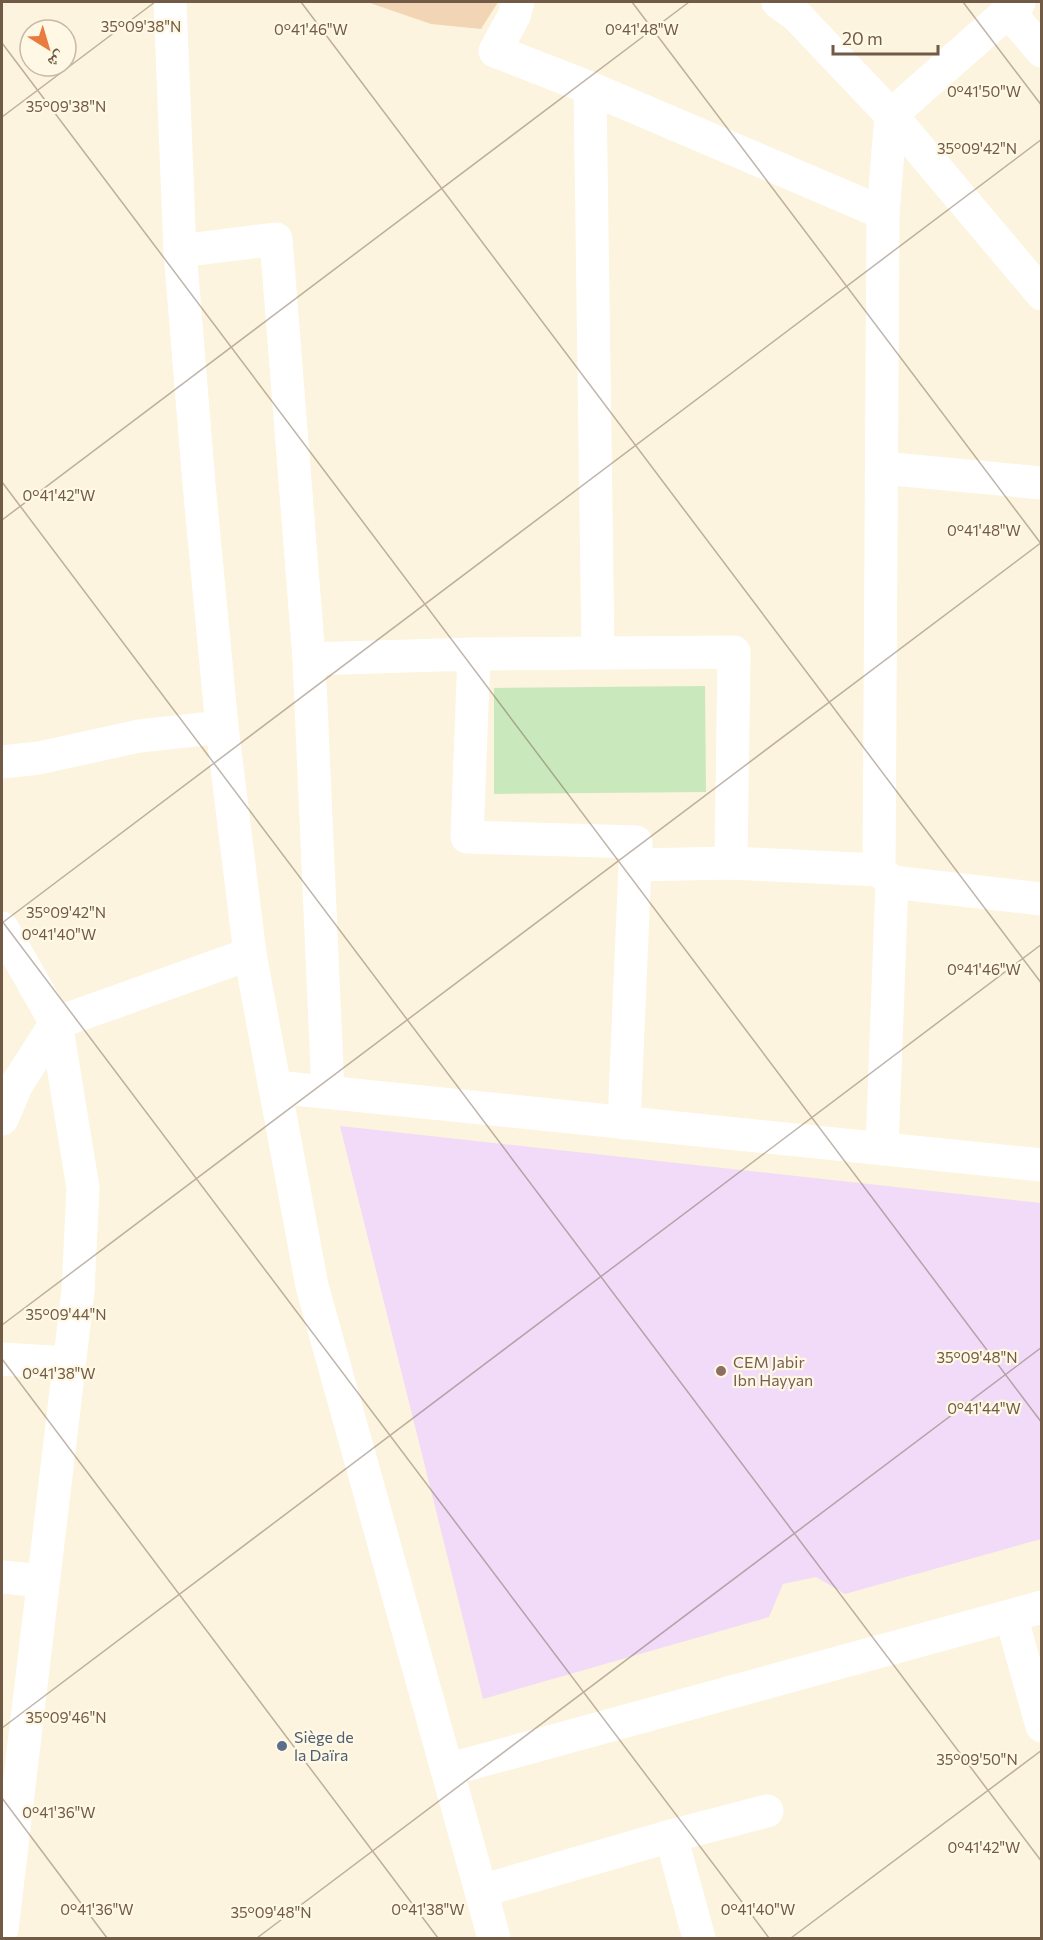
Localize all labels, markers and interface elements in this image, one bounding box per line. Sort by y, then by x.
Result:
text: 35°09'38"N [101,17,181,35]
north arrow [18,18,78,78]
scale bar [833,18,938,56]
text: 0°41'46"W [274,20,348,38]
text: 0°41'48"W [605,20,679,38]
text: 20 m [842,27,883,49]
text: ش [44,47,70,73]
text: 0°41'50"W [947,82,1021,100]
text: 35°09'38"N [26,97,106,115]
text: 35°09'42"N [937,139,1017,157]
text: 0°41'42"W [23,486,95,504]
text: 0°41'48"W [947,521,1021,539]
text: 35°09'42"N [26,903,106,921]
text: 0°41'40"W [22,925,96,943]
text: 0°41'46"W [947,960,1021,978]
text: 35°09'44"N [25,1305,107,1323]
text: 35°09'48"N [936,1348,1018,1366]
place label: CEM Jabir Ibn Hayyan [733,1352,813,1389]
text: 0°41'38"W [22,1364,96,1382]
marker: CEM Jabir Ibn Hayyan [714,1364,728,1378]
text: 0°41'44"W [947,1399,1021,1417]
text: 35°09'46"N [25,1708,107,1726]
place label: Siège de la Daïra [294,1727,354,1764]
marker: Siège de la Daïra [275,1739,289,1753]
text: 35°09'50"N [936,1750,1018,1768]
text: 0°41'36"W [22,1803,96,1821]
text: 0°41'42"W [948,1838,1020,1856]
text: 0°41'36"W [60,1900,134,1918]
text: 0°41'38"W [391,1900,465,1918]
text: 0°41'40"W [721,1900,795,1918]
text: 35°09'48"N [230,1903,312,1921]

